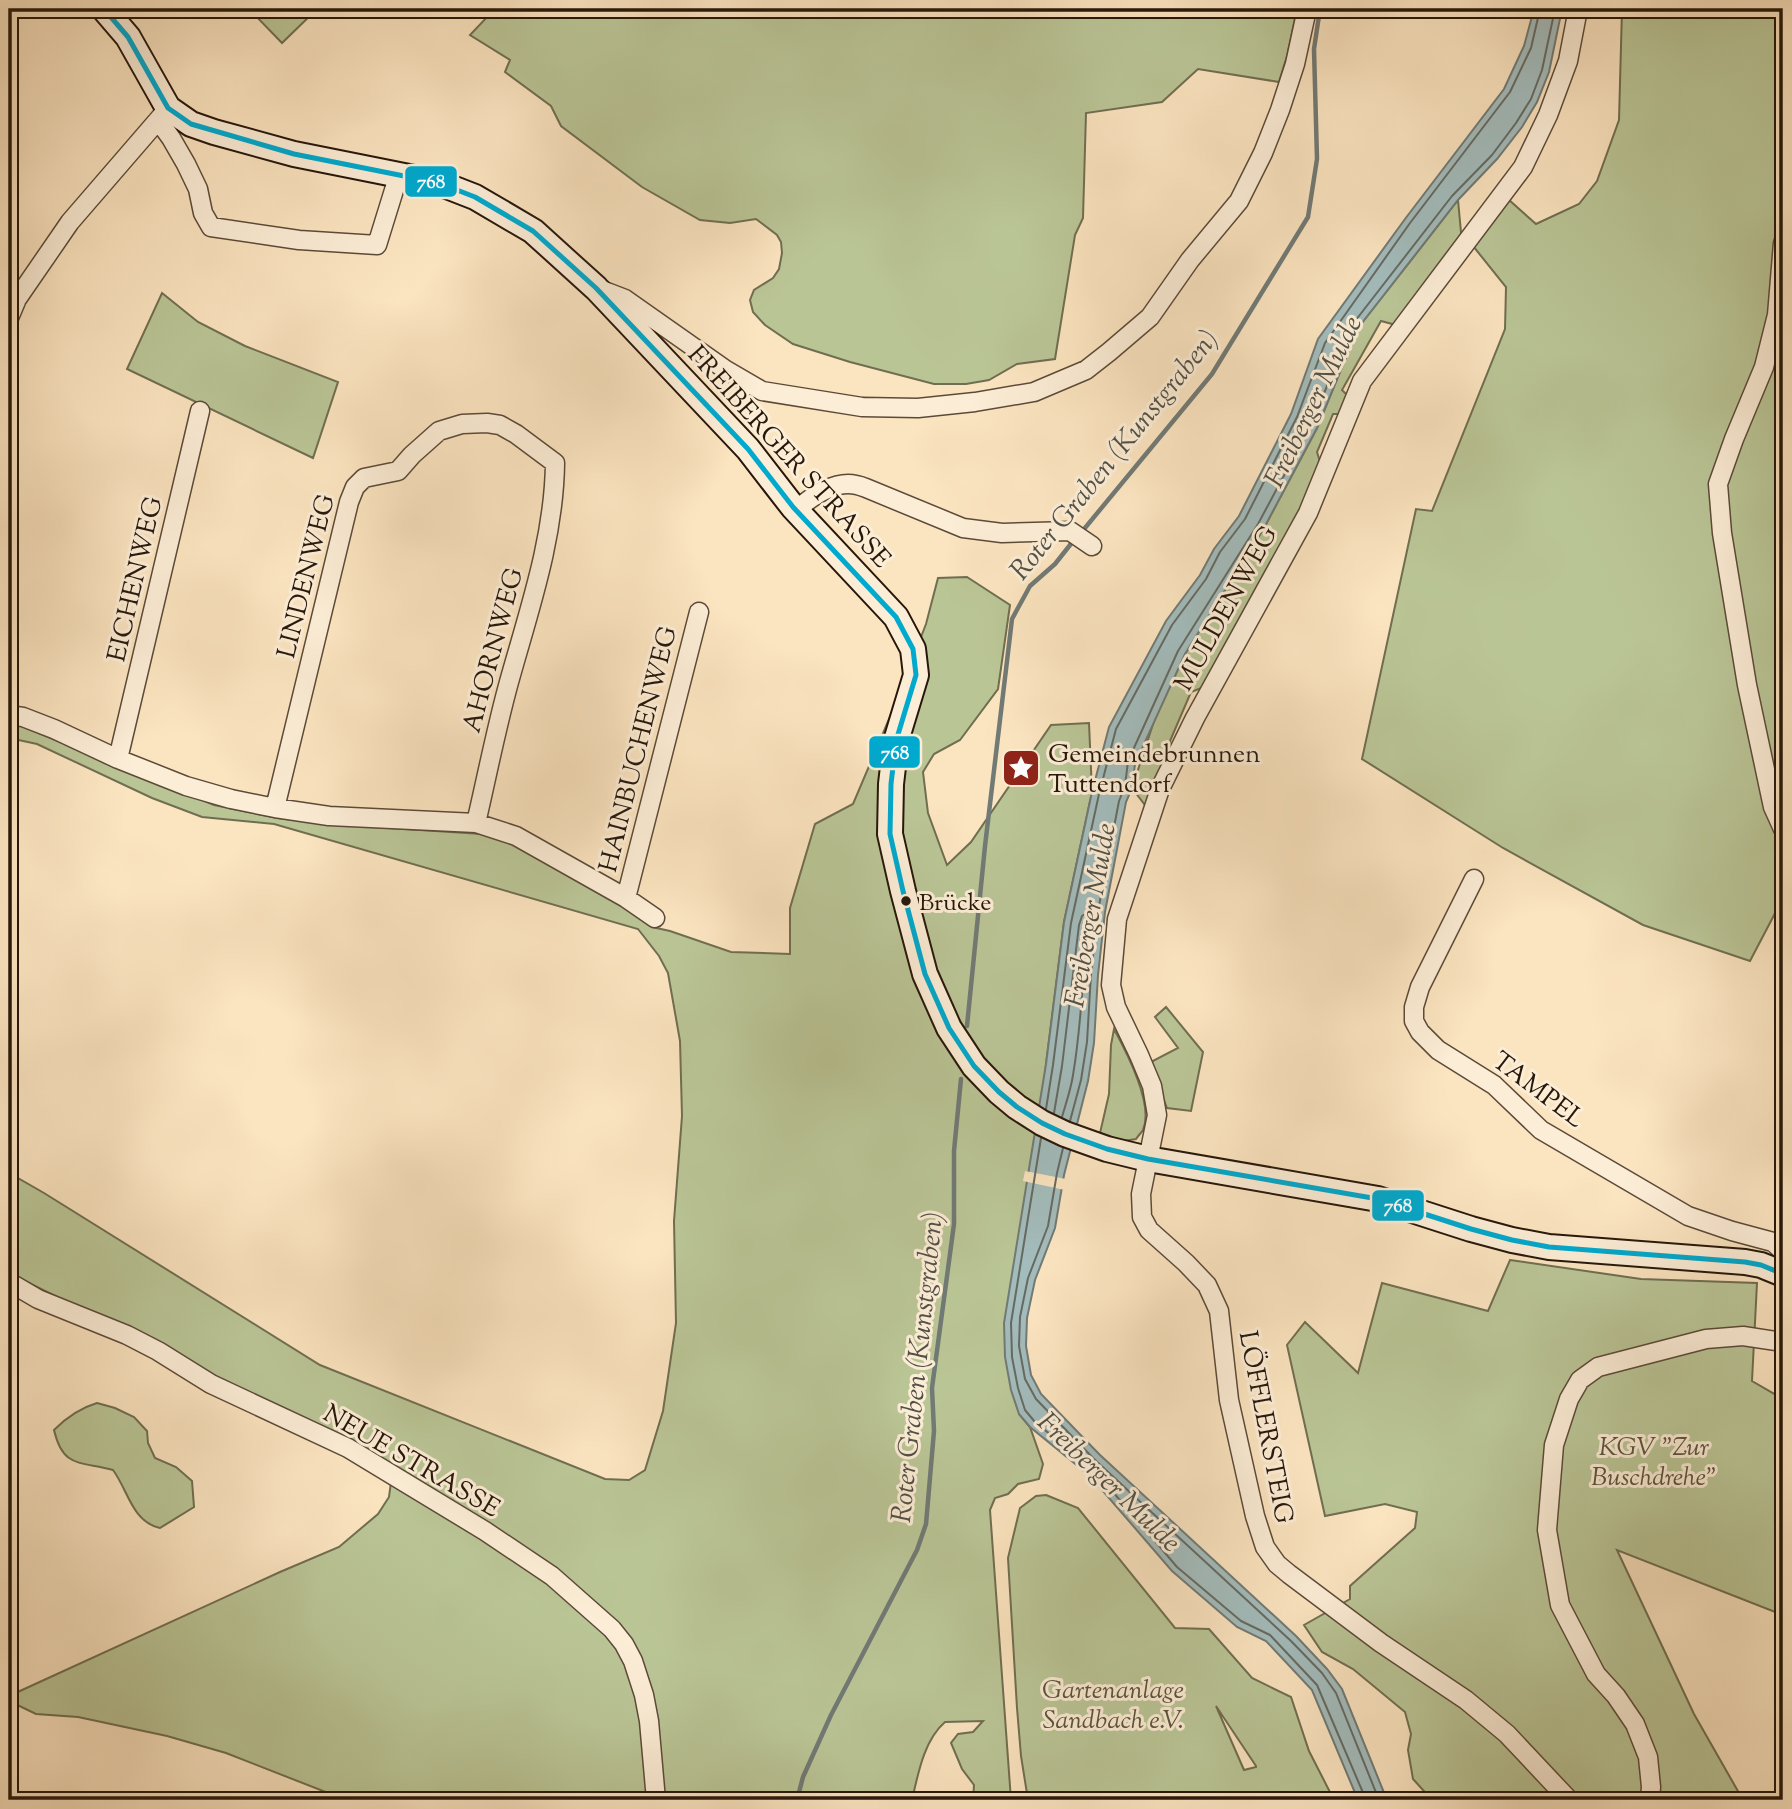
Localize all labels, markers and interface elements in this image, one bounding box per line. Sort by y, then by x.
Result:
line badge: 768 [404,165,458,198]
text: 768 [417,170,446,197]
water label: Freiberger Mulde [1256,310,1374,495]
water label: Roter Graben (Kunstgraben) [1002,322,1229,590]
street label: FREIBERGER STRASSE [678,338,899,577]
street label: LINDENWEG [269,491,346,663]
street label: EICHENWEG [100,494,173,666]
street label: MULDENWEG [1166,520,1288,698]
street label: AHORNWEG [455,564,534,737]
street label: HAINBUCHENWEG [591,623,688,877]
line badge: 768 [868,735,921,769]
place label: Gemeindebrunnen Tuttendorf [1048,737,1260,804]
text: 768 [881,741,910,768]
place icon: Gemeindebrunnen Tuttendorf [1000,747,1042,789]
water label: Freiberger Mulde [1056,820,1128,1011]
place label: Brücke [919,887,991,921]
marker: Brücke [899,894,913,908]
street label: TAMPEL [1484,1044,1592,1138]
line badge: 768 [1371,1189,1425,1222]
text: 768 [1384,1194,1413,1221]
water label: Roter Graben (Kunstgraben) [883,1210,955,1525]
street label: LÖFFLERSTEIG [1228,1328,1301,1527]
street label: NEUE STRASSE [315,1396,506,1528]
water label: Freiberger Mulde [1027,1404,1189,1562]
park label: KGV "Zur Buschdrehe" [1591,1430,1717,1497]
park label: Gartenanlage Sandbach e.V. [1042,1673,1184,1740]

